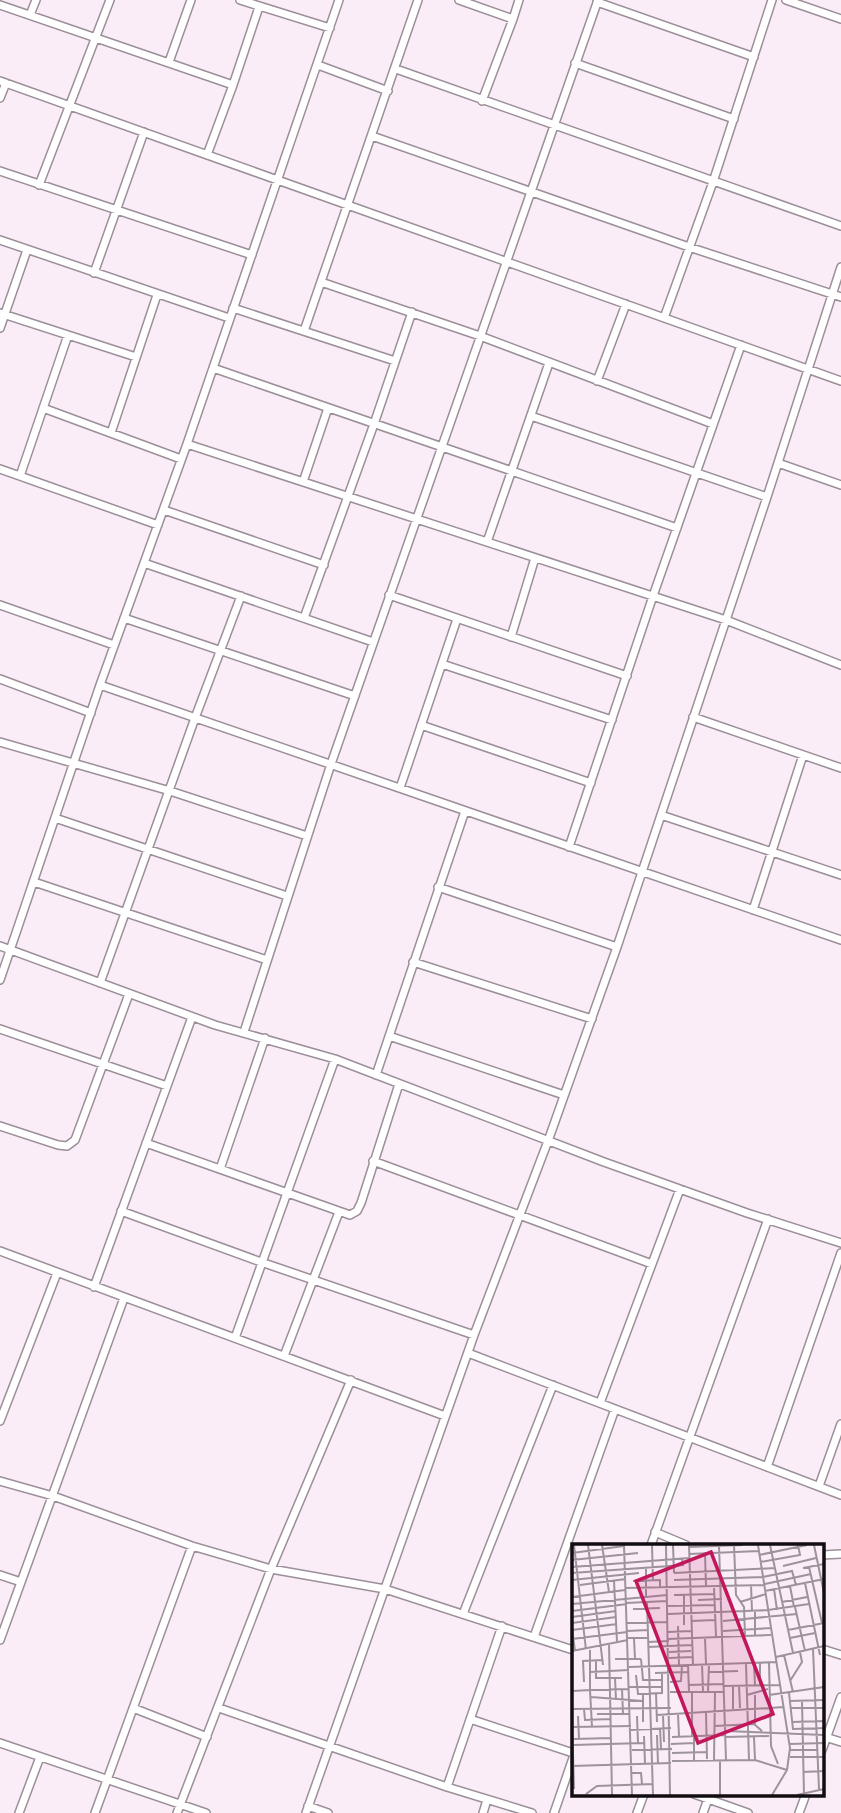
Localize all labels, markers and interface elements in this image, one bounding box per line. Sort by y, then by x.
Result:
inset map [572,1544,824,1796]

